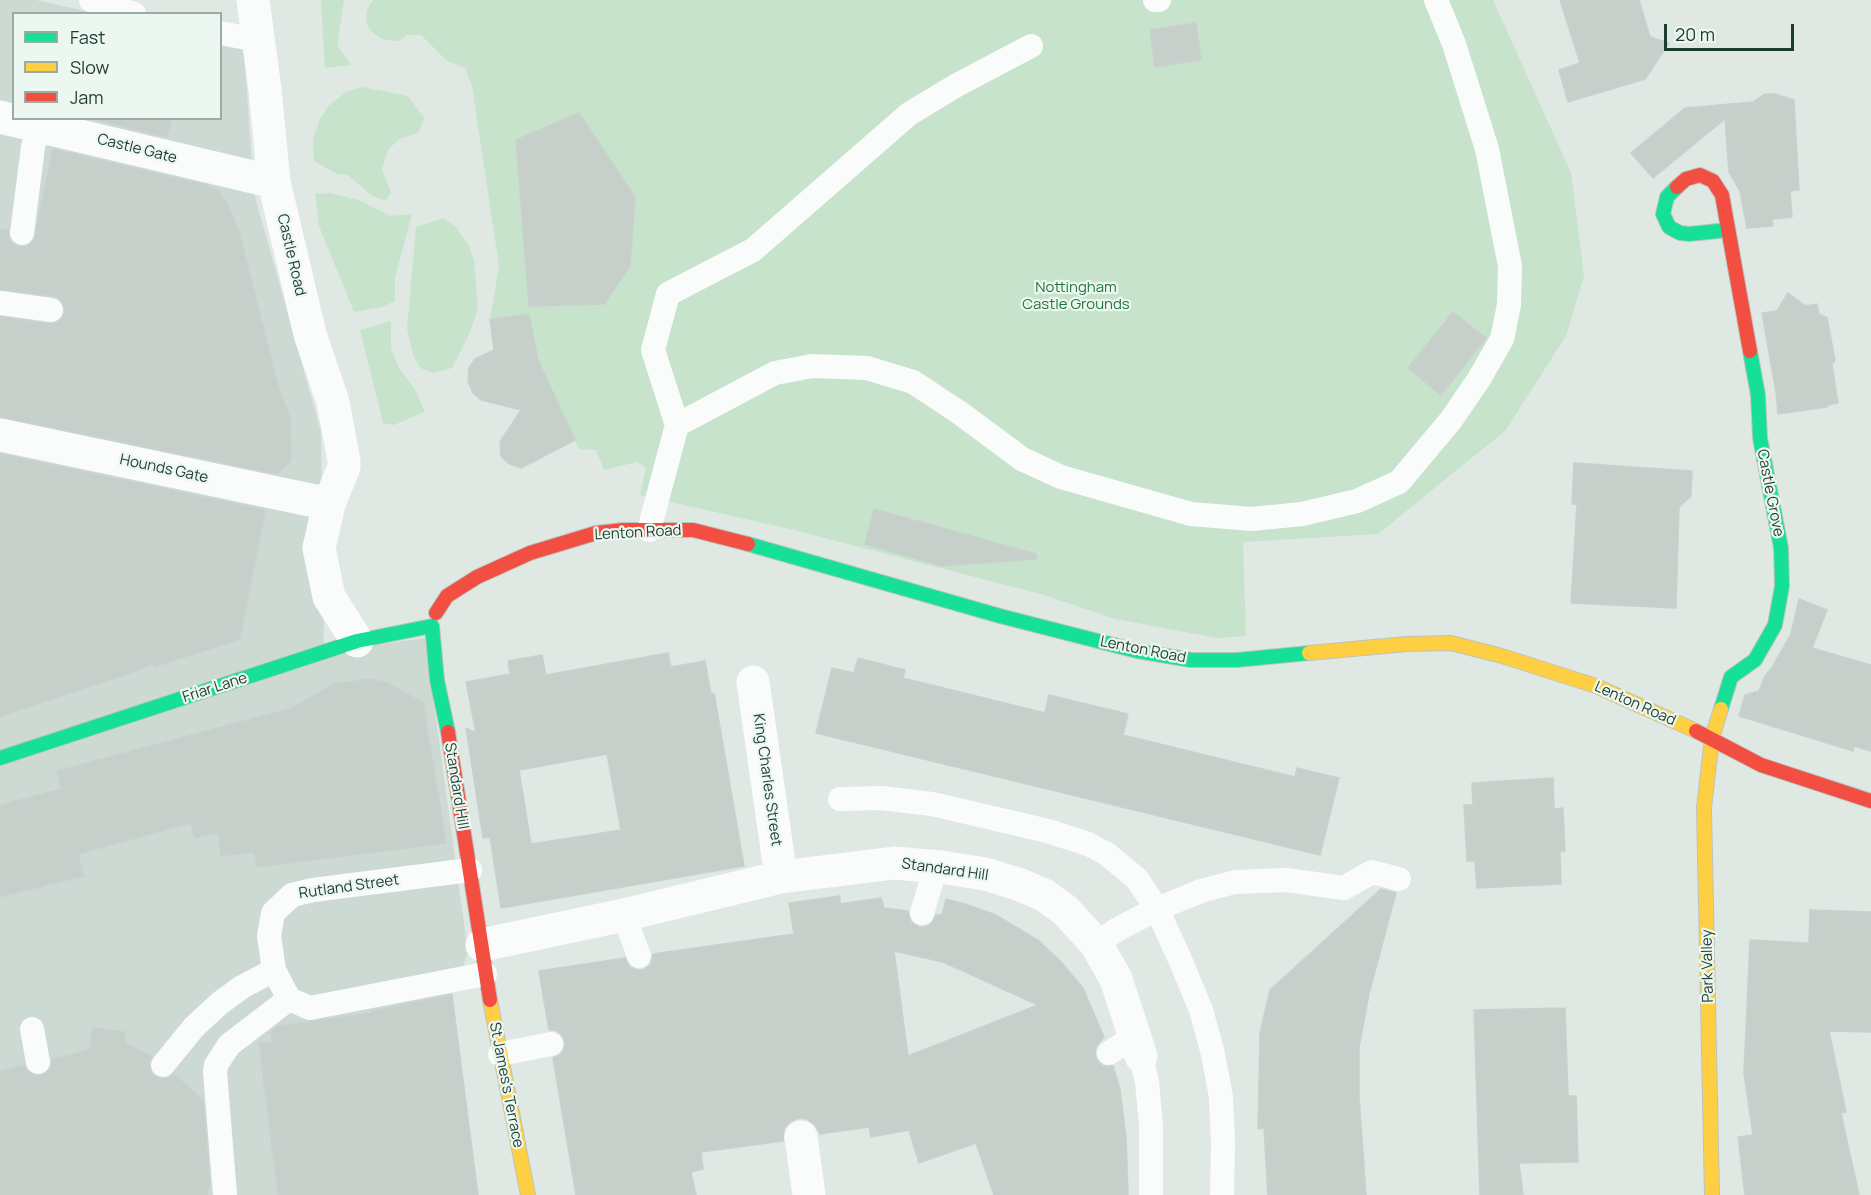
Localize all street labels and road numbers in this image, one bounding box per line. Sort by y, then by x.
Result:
street label: Castle Gate [95,130,179,168]
street label: Castle Road [273,212,309,298]
street label: Castle Grove [1753,448,1787,538]
street label: Hounds Gate [118,451,210,487]
street label: Lenton Road [594,522,682,544]
street label: Lenton Road [1099,633,1187,667]
street label: Friar Lane [180,669,250,707]
street label: Lenton Road [1592,678,1678,730]
street label: King Charles Street [749,713,785,847]
street label: Standard Hill [440,741,472,831]
street label: Standard Hill [900,855,990,885]
street label: Rutland Street [298,871,400,903]
street label: Park Valley [1698,929,1718,1003]
street label: St James's Terrace [485,1021,527,1149]

